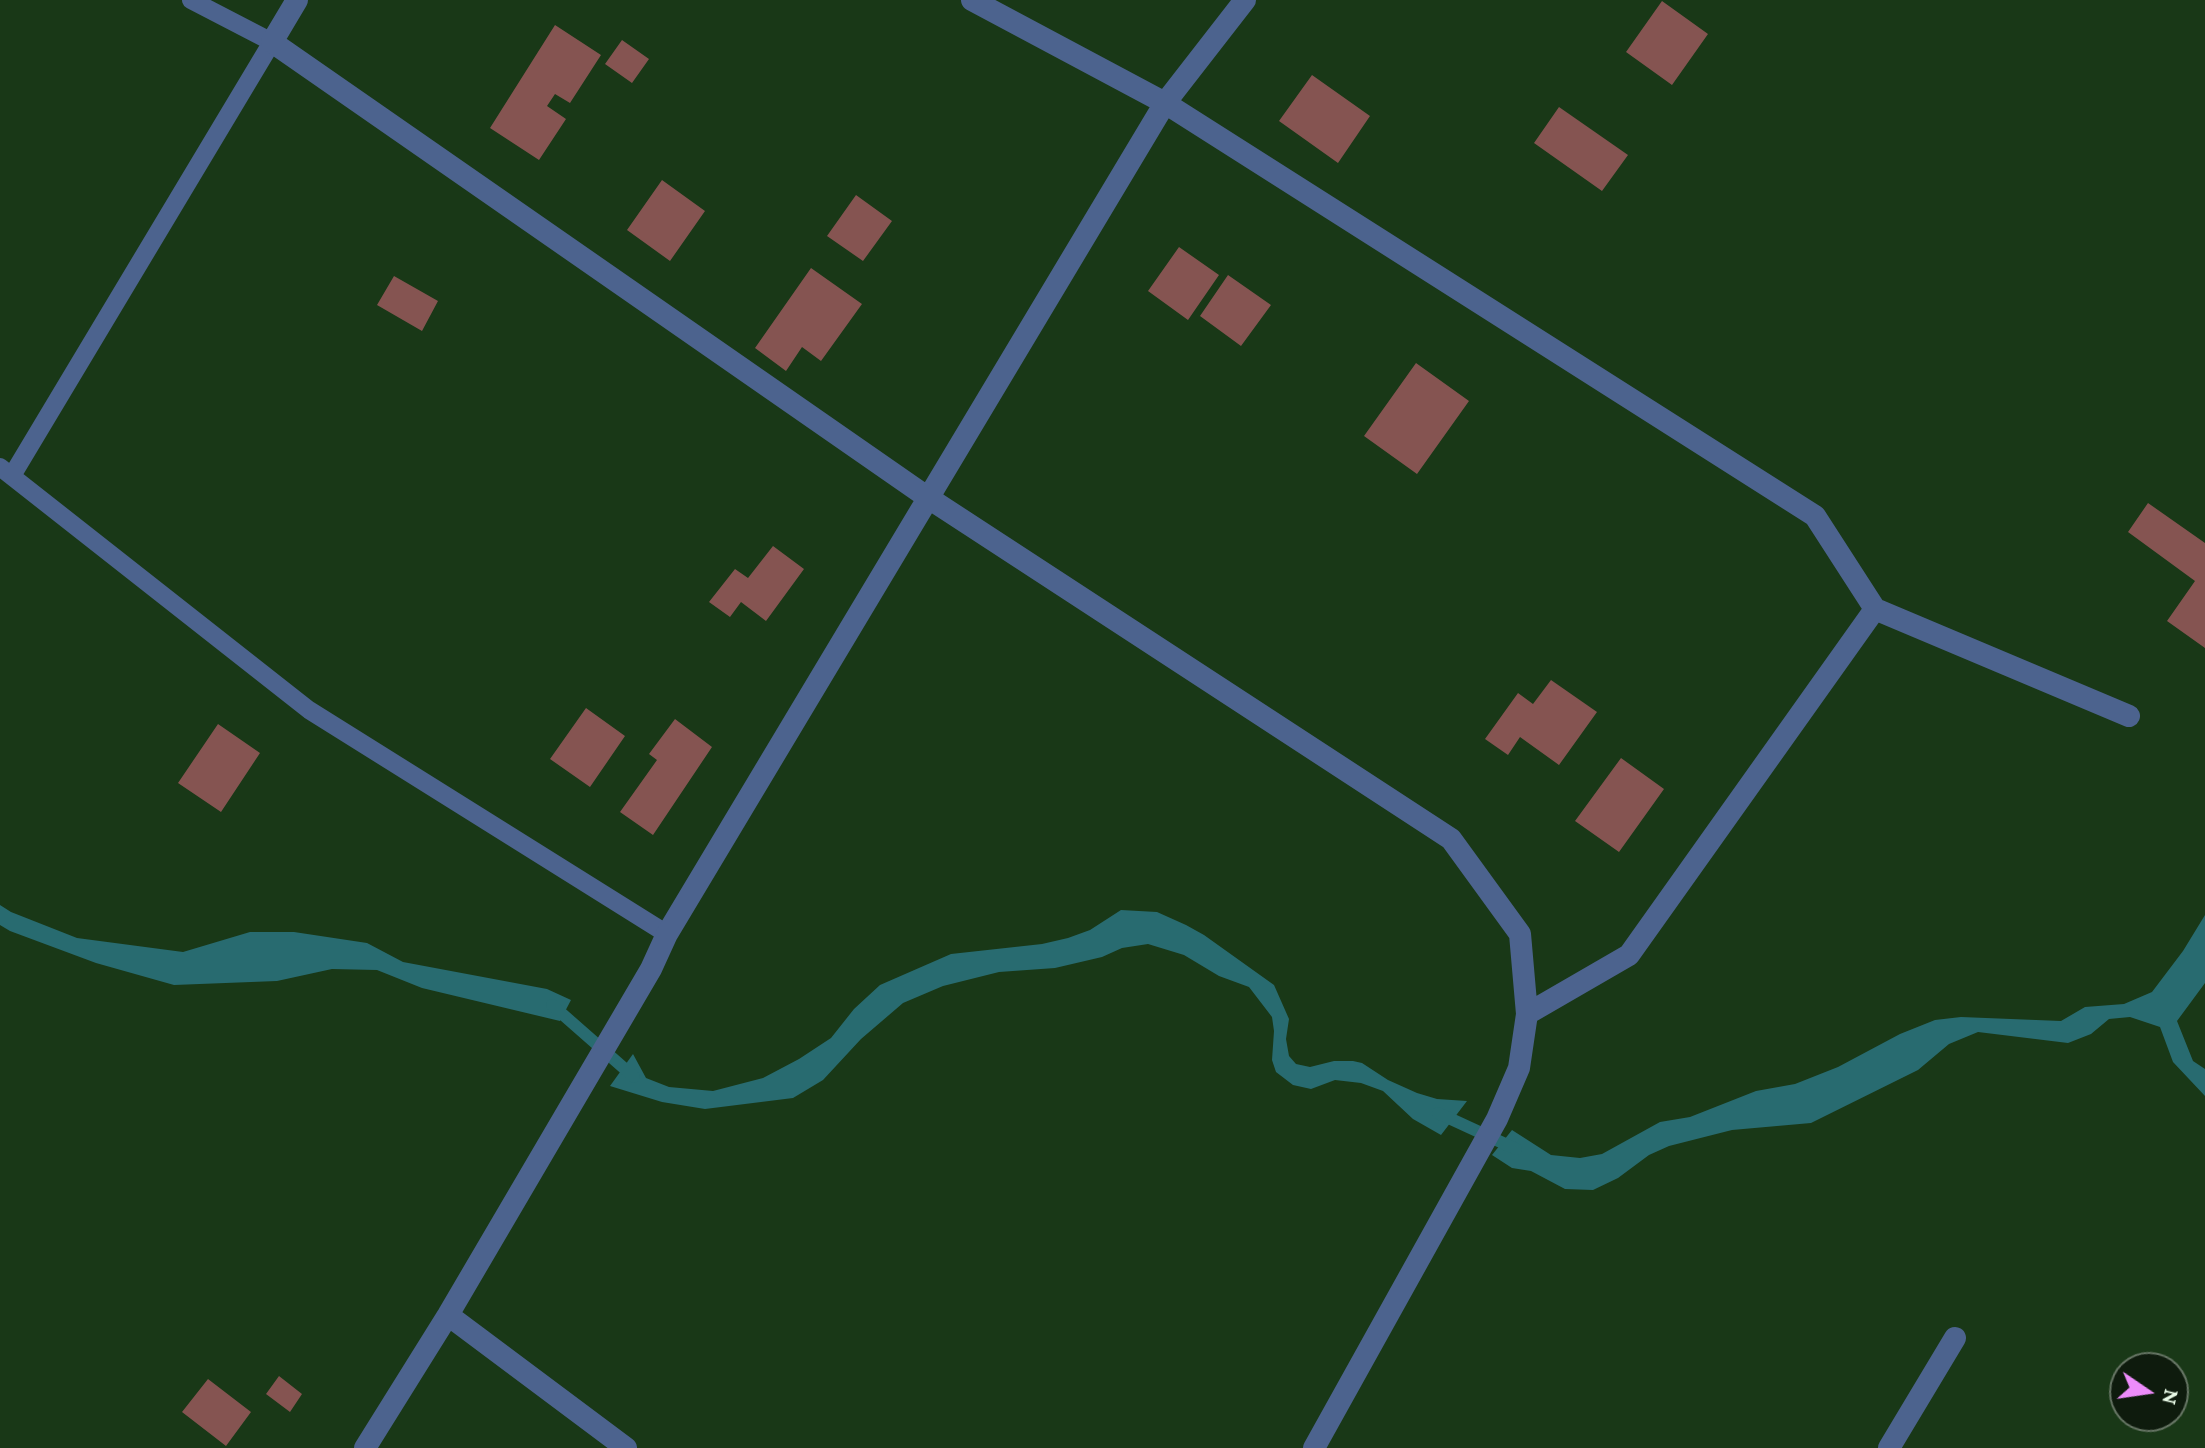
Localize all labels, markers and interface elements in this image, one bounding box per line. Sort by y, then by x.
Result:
north arrow [2109,1352,2189,1432]
text: N [2157,1387,2185,1407]

